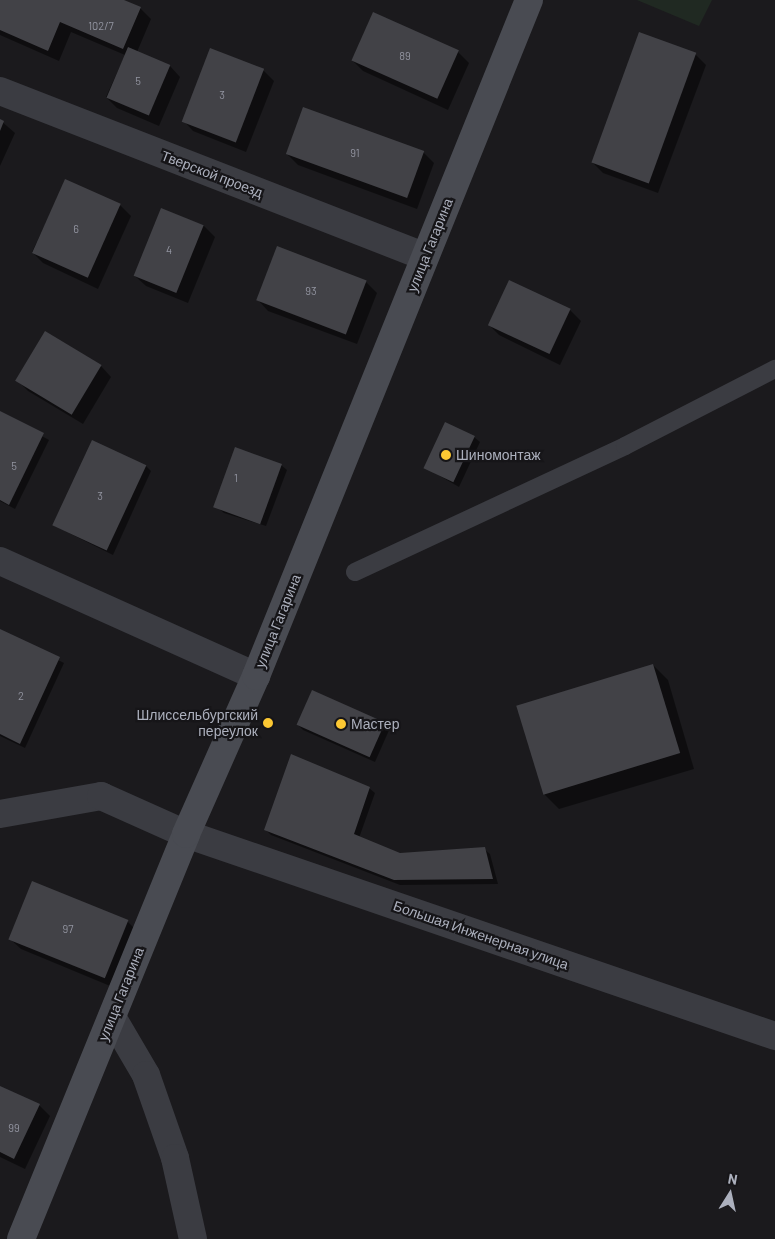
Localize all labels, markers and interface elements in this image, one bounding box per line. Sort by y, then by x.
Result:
house number: 102/7 [88,19,114,33]
house number: 89 [399,49,411,63]
house number: 5 [135,74,141,88]
house number: 3 [219,88,225,102]
house number: 91 [350,146,360,160]
street label: Тверской проезд [159,147,265,201]
street label: улица Гагарина [404,196,456,294]
house number: 6 [73,222,79,236]
house number: 4 [166,243,172,257]
house number: 93 [305,284,317,298]
place label: Шиномонтаж [456,447,541,463]
marker: Шиномонтаж [440,449,452,461]
house number: 5 [11,459,17,473]
house number: 1 [234,471,238,485]
house number: 3 [97,489,103,503]
street label: улица Гагарина [252,572,304,670]
house number: 2 [18,689,24,703]
place label: Шлиссельбургский переулок [136,707,258,740]
place label: Мастер [351,716,399,732]
marker: Шлиссельбургский переулок [262,717,274,729]
marker: Мастер [335,718,347,730]
street label: Большая Инженерная улица [391,897,571,973]
house number: 97 [63,922,73,936]
street label: улица Гагарина [95,945,147,1043]
house number: 99 [8,1121,20,1135]
north arrow [705,1169,755,1219]
text: N [727,1170,739,1188]

